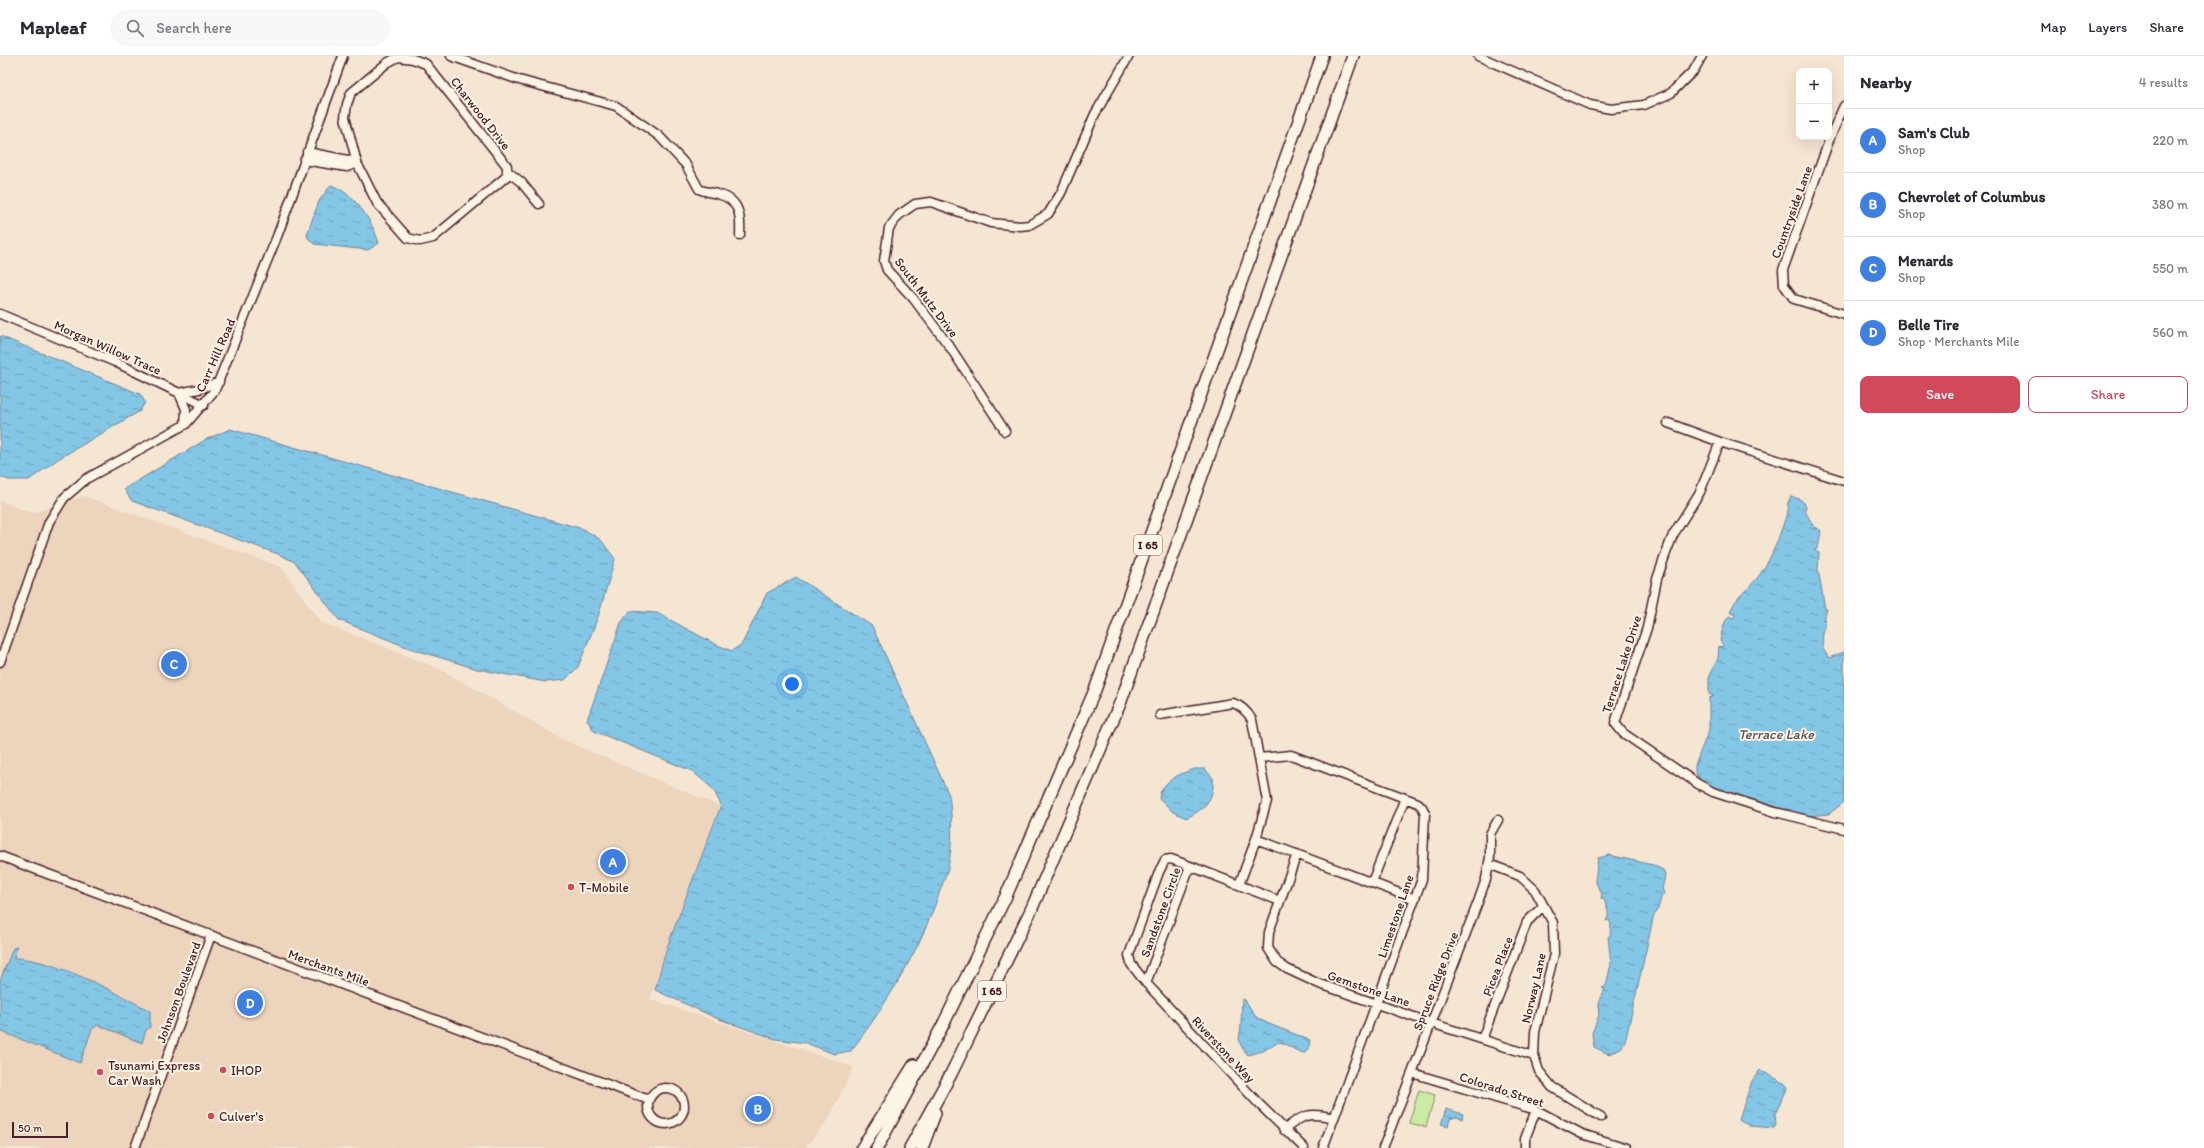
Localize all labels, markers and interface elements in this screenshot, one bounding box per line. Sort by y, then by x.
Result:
search box [110,10,390,46]
text: Mapleaf [20,16,86,39]
icon: search [124,17,146,39]
text: Search here [156,19,232,37]
text: Map [2041,19,2066,36]
text: Layers [2088,19,2127,36]
text: Share [2149,19,2184,36]
map controls [1796,68,1832,140]
button: + [1796,68,1832,104]
text: Nearby [1860,72,1912,92]
street label: Charwood Drive [448,74,514,153]
text: 4 results [2139,75,2188,90]
button: − [1796,104,1832,140]
text: Sam's Club [1898,124,1970,142]
text: A [1869,133,1877,148]
text: 220 m [2152,133,2188,148]
text: Shop [1898,142,1925,157]
street label: Countryside Lane [1768,164,1815,261]
text: Chevrolet of Columbus [1898,188,2045,206]
text: B [1869,197,1877,212]
text: 380 m [2152,197,2188,212]
text: Shop [1898,206,1925,221]
text: Menards [1898,252,1953,270]
street label: South Mutz Drive [892,254,962,340]
text: C [1869,261,1877,276]
text: 550 m [2152,261,2188,276]
text: Shop [1898,270,1925,285]
street label: Carr Hill Road [193,316,238,394]
text: Belle Tire [1898,316,1959,334]
street label: Morgan Willow Trace [52,317,164,378]
text: D [1869,325,1877,340]
text: 560 m [2152,325,2188,340]
text: Shop · Merchants Mile [1898,334,2020,349]
button: Save [1860,376,2020,413]
button: Share [2028,376,2188,413]
road number: I 65 [1134,535,1162,555]
street label: Terrace Lake Drive [1599,613,1644,715]
pin: C [161,649,187,679]
your location [782,674,802,694]
water label: Terrace Lake [1738,726,1815,743]
pin: A [600,847,626,877]
street label: Sandstone Circle [1137,865,1184,959]
street label: Limestone Lane [1374,873,1417,960]
place label: T-Mobile [579,880,629,895]
marker: T-Mobile [566,882,576,892]
street label: Spruce Ridge Drive [1410,930,1461,1033]
street label: Picea Place [1479,934,1516,998]
street label: Johnson Boulevard [153,940,204,1045]
street label: Merchants Mile [286,946,371,989]
street label: Norway Lane [1518,951,1549,1025]
street label: Gemstone Lane [1326,967,1412,1010]
road number: I 65 [978,981,1006,1001]
pin: D [237,988,263,1018]
street label: Riverstone Way [1189,1013,1258,1086]
place label: Tsunami Express Car Wash [108,1058,200,1088]
place label: IHOP [231,1063,262,1078]
marker: IHOP [218,1065,228,1075]
marker: Tsunami Express Car Wash [95,1067,105,1077]
street label: Colorado Street [1458,1069,1546,1110]
pin: B [745,1094,771,1124]
place label: Culver's [219,1109,264,1124]
marker: Culver's [206,1111,216,1121]
scale bar [12,1120,68,1139]
text: 50 m [18,1122,42,1135]

